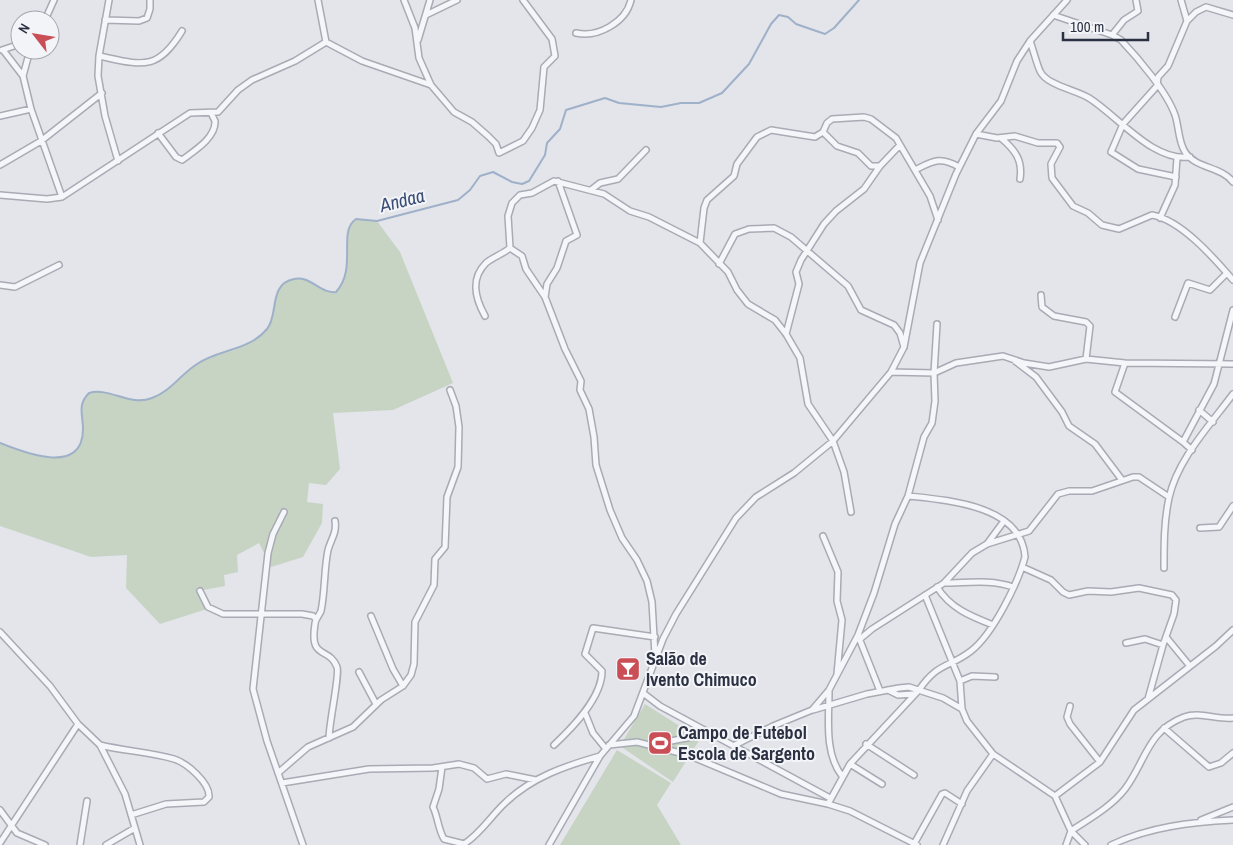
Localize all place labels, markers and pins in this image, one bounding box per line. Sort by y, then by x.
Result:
place label: Salão de Ivento Chimuco [646,646,757,692]
bar icon: Salão de Ivento Chimuco [615,656,641,682]
place label: Campo de Futebol Escola de Sargento [678,720,815,766]
sports icon: Campo de Futebol Escola de Sargento [647,730,673,756]

